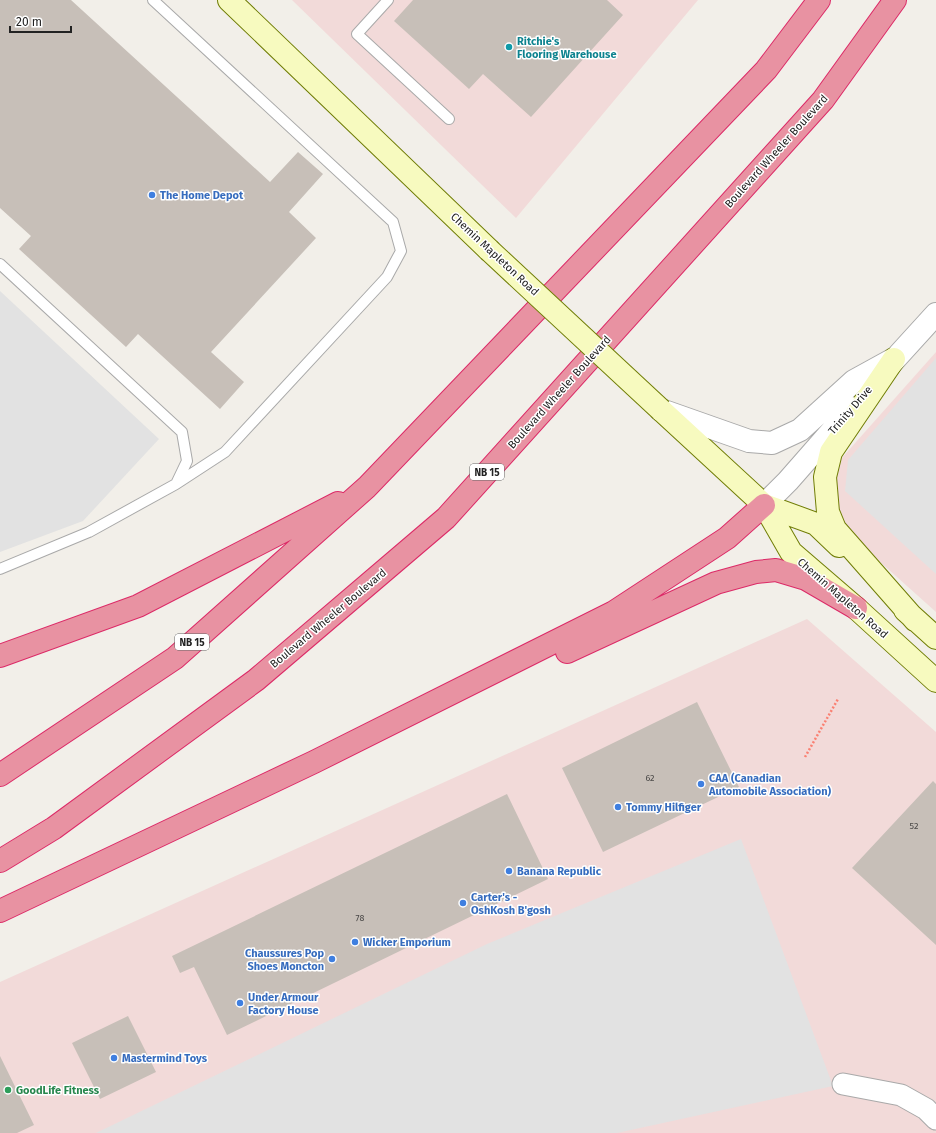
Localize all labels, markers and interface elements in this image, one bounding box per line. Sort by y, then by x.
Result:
scale bar [10,8,71,34]
text: 20 m [16,15,42,29]
place label: Ritchie's Flooring Warehouse [517,35,616,61]
marker: Ritchie's Flooring Warehouse [504,42,514,52]
street label: Boulevard Wheeler Boulevard [722,92,831,210]
place label: The Home Depot [160,189,244,202]
marker: The Home Depot [147,190,157,200]
street label: Chemin Mapleton Road [448,210,541,299]
street label: Boulevard Wheeler Boulevard [505,333,614,451]
street label: Trinity Drive [826,383,875,437]
road number: NB 15 [470,464,504,480]
street label: Chemin Mapleton Road [795,556,891,641]
street label: Boulevard Wheeler Boulevard [268,566,389,671]
road number: NB 15 [175,634,209,650]
place label: CAA (Canadian Automobile Association) [708,772,832,798]
house number: 62 [645,773,655,783]
marker: CAA (Canadian Automobile Association) [696,779,706,789]
place label: Tommy Hilfiger [626,801,702,814]
marker: Tommy Hilfiger [613,802,623,812]
house number: 52 [910,821,918,831]
place label: Banana Republic [517,865,602,878]
marker: Banana Republic [504,866,514,876]
place label: Carter's - OshKosh B'gosh [471,891,551,917]
marker: Carter's - OshKosh B'gosh [458,898,468,908]
house number: 78 [356,913,364,923]
place label: Wicker Emporium [363,936,451,949]
marker: Wicker Emporium [350,937,360,947]
place label: Chaussures Pop Shoes Moncton [245,947,324,973]
marker: Chaussures Pop Shoes Moncton [327,954,337,964]
place label: Under Armour Factory House [248,991,319,1017]
marker: Under Armour Factory House [235,998,245,1008]
place label: Mastermind Toys [122,1052,208,1065]
marker: Mastermind Toys [109,1053,119,1063]
place label: GoodLife Fitness [16,1084,100,1097]
marker: GoodLife Fitness [3,1085,13,1095]

